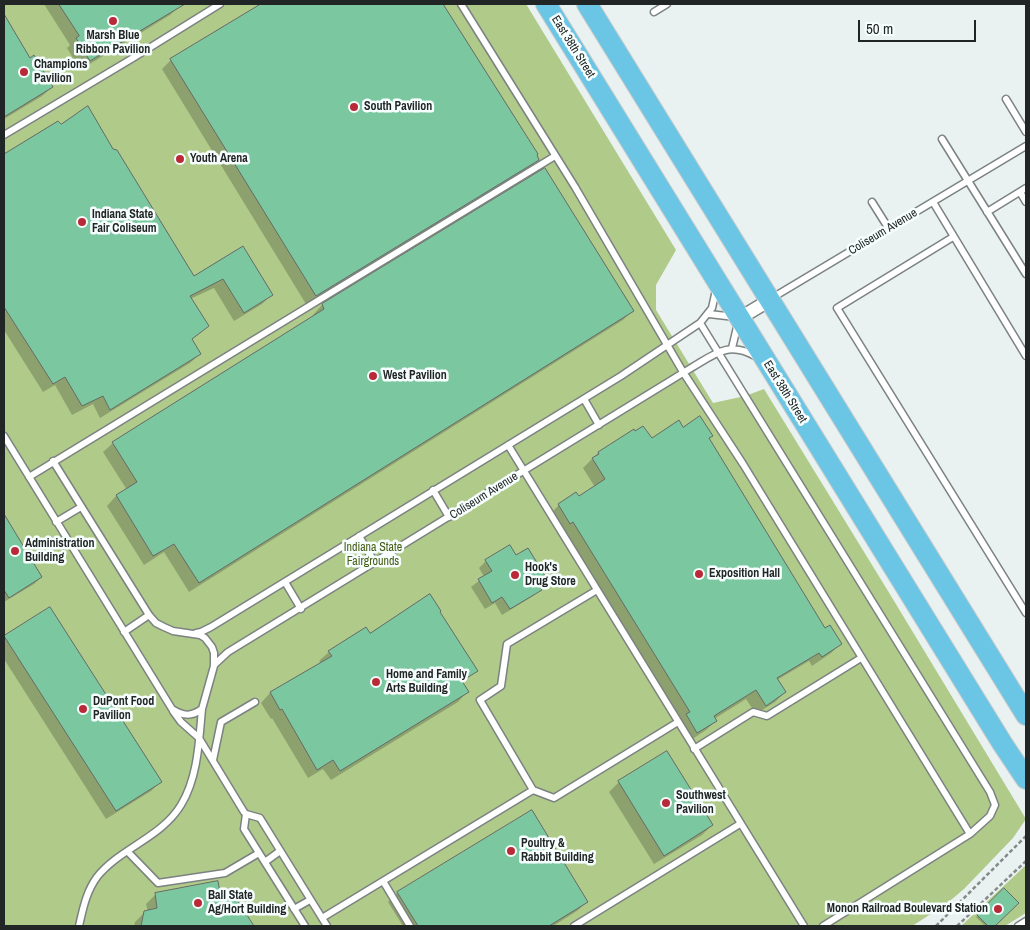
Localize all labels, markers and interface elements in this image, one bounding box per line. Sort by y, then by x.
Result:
scale bar [860,10,978,42]
street label: East 38th Street [548,13,598,81]
marker: Marsh Blue Ribbon Pavilion [107,15,119,27]
text: 50 m [866,18,893,39]
place label: Marsh Blue Ribbon Pavilion [76,29,150,57]
place label: Champions Pavilion [34,58,88,86]
marker: Champions Pavilion [18,66,30,78]
place label: South Pavilion [364,100,432,114]
marker: South Pavilion [348,101,360,113]
place label: Youth Arena [190,152,248,166]
marker: Youth Arena [174,153,186,165]
street label: Coliseum Avenue [846,206,920,258]
place label: Indiana State Fair Coliseum [92,208,157,236]
marker: Indiana State Fair Coliseum [76,216,88,228]
street label: East 38th Street [760,358,810,426]
place label: West Pavilion [383,369,447,383]
marker: West Pavilion [367,370,379,382]
street label: Coliseum Avenue [447,469,521,523]
place label: Administration Building [25,537,94,565]
park label: Indiana State Fairgrounds [344,541,402,569]
marker: Administration Building [9,545,21,557]
place label: Hook's Drug Store [525,561,576,589]
place label: Exposition Hall [709,567,780,581]
marker: Exposition Hall [693,568,705,580]
marker: Hook's Drug Store [509,569,521,581]
place label: Home and Family Arts Building [386,668,467,696]
marker: Home and Family Arts Building [370,676,382,688]
place label: DuPont Food Pavilion [93,695,154,723]
marker: DuPont Food Pavilion [77,703,89,715]
place label: Southwest Pavilion [676,789,726,817]
marker: Southwest Pavilion [660,797,672,809]
place label: Poultry & Rabbit Building [521,837,594,865]
marker: Poultry & Rabbit Building [505,845,517,857]
place label: Ball State Ag/Hort Building [208,889,286,917]
marker: Ball State Ag/Hort Building [192,897,204,909]
place label: Monon Railroad Boulevard Station [827,902,988,916]
marker: Monon Railroad Boulevard Station [992,903,1004,915]

